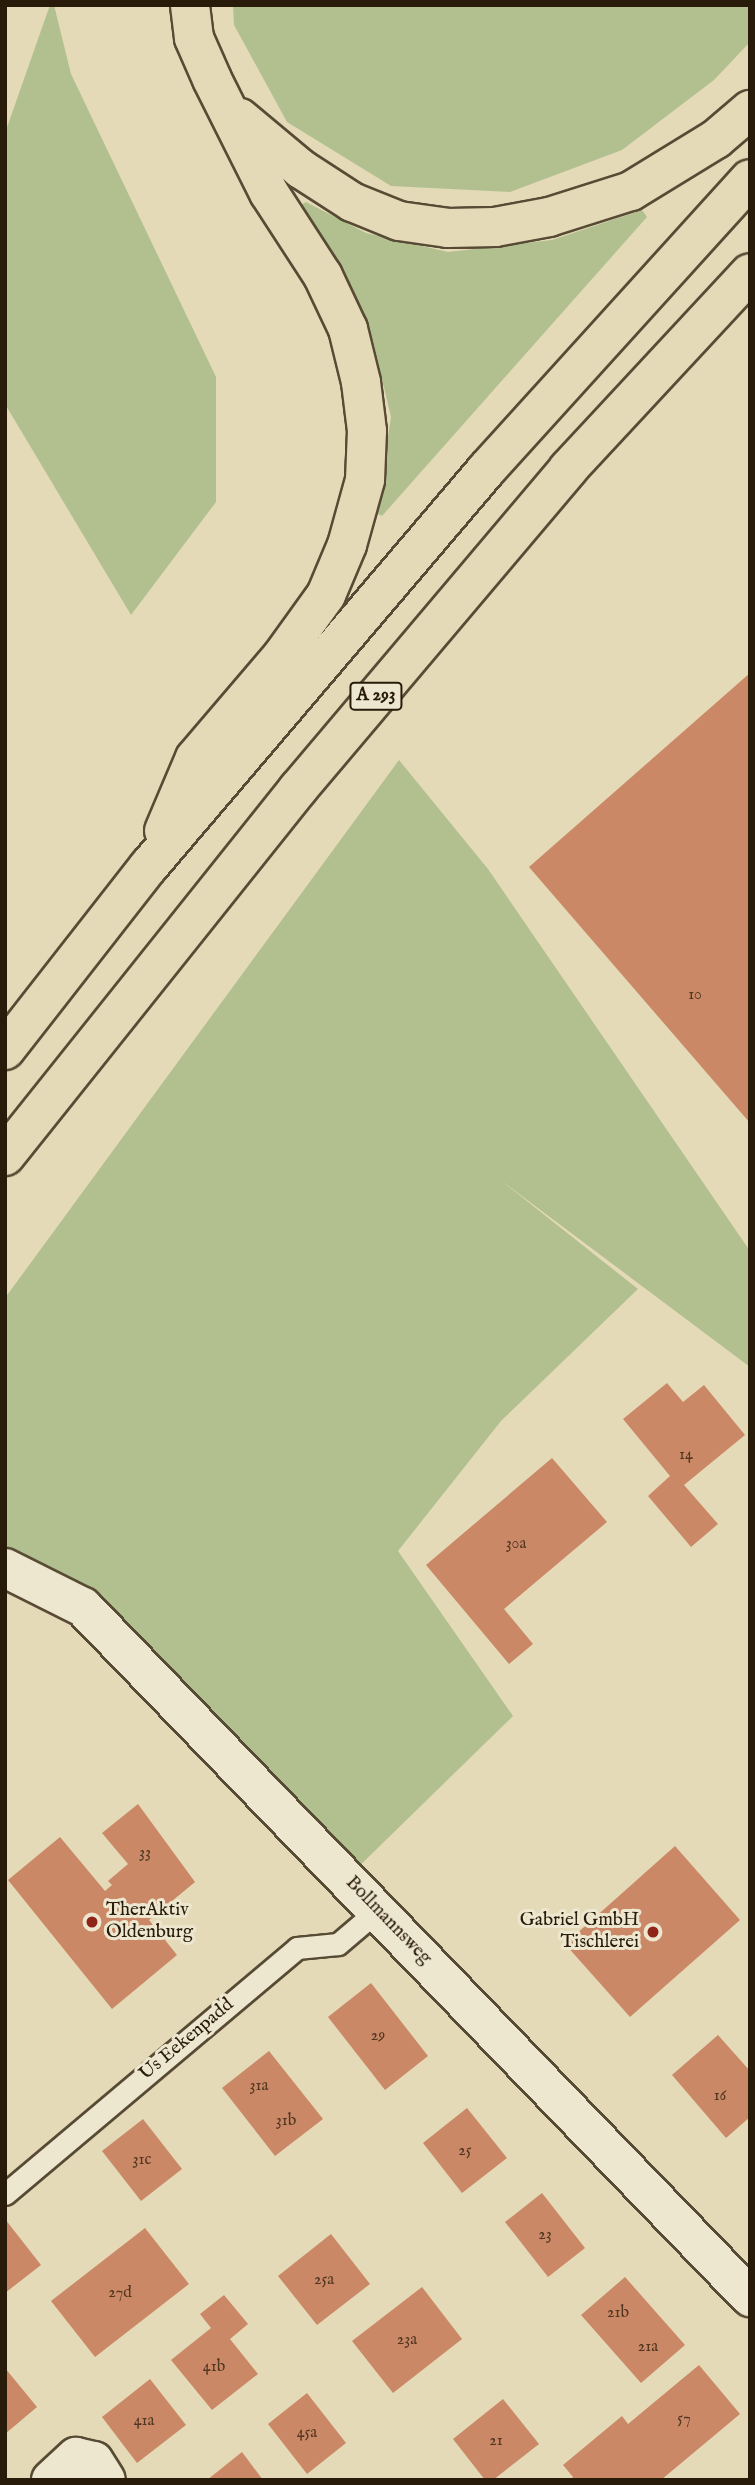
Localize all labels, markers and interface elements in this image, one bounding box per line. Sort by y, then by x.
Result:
road number: A 293 [348,682,404,710]
house number: 10 [688,985,702,1005]
house number: 14 [679,1445,693,1465]
house number: 30a [506,1534,526,1554]
house number: 33 [139,1843,151,1863]
street label: Bollmannsweg [340,1872,436,1970]
place label: TherAktiv Oldenburg [106,1900,193,1944]
place label: Gabriel GmbH Tischlerei [520,1910,639,1954]
marker: TherAktiv Oldenburg [84,1914,100,1930]
marker: Gabriel GmbH Tischlerei [645,1924,661,1940]
street label: Us Eekenpadd [135,1994,239,2086]
house number: 29 [371,2026,385,2046]
house number: 31a [250,2076,268,2096]
house number: 16 [714,2086,726,2106]
house number: 31b [276,2111,296,2131]
house number: 25 [458,2141,472,2161]
house number: 31c [133,2150,151,2170]
house number: 23 [538,2225,552,2245]
house number: 25a [314,2270,334,2290]
house number: 27d [108,2283,132,2303]
house number: 21b [607,2303,629,2323]
house number: 23a [397,2330,417,2350]
house number: 21a [638,2337,658,2357]
house number: 41b [203,2357,225,2377]
house number: 57 [677,2409,691,2429]
house number: 41a [134,2411,154,2431]
house number: 45a [297,2423,317,2443]
house number: 21 [489,2431,503,2451]

